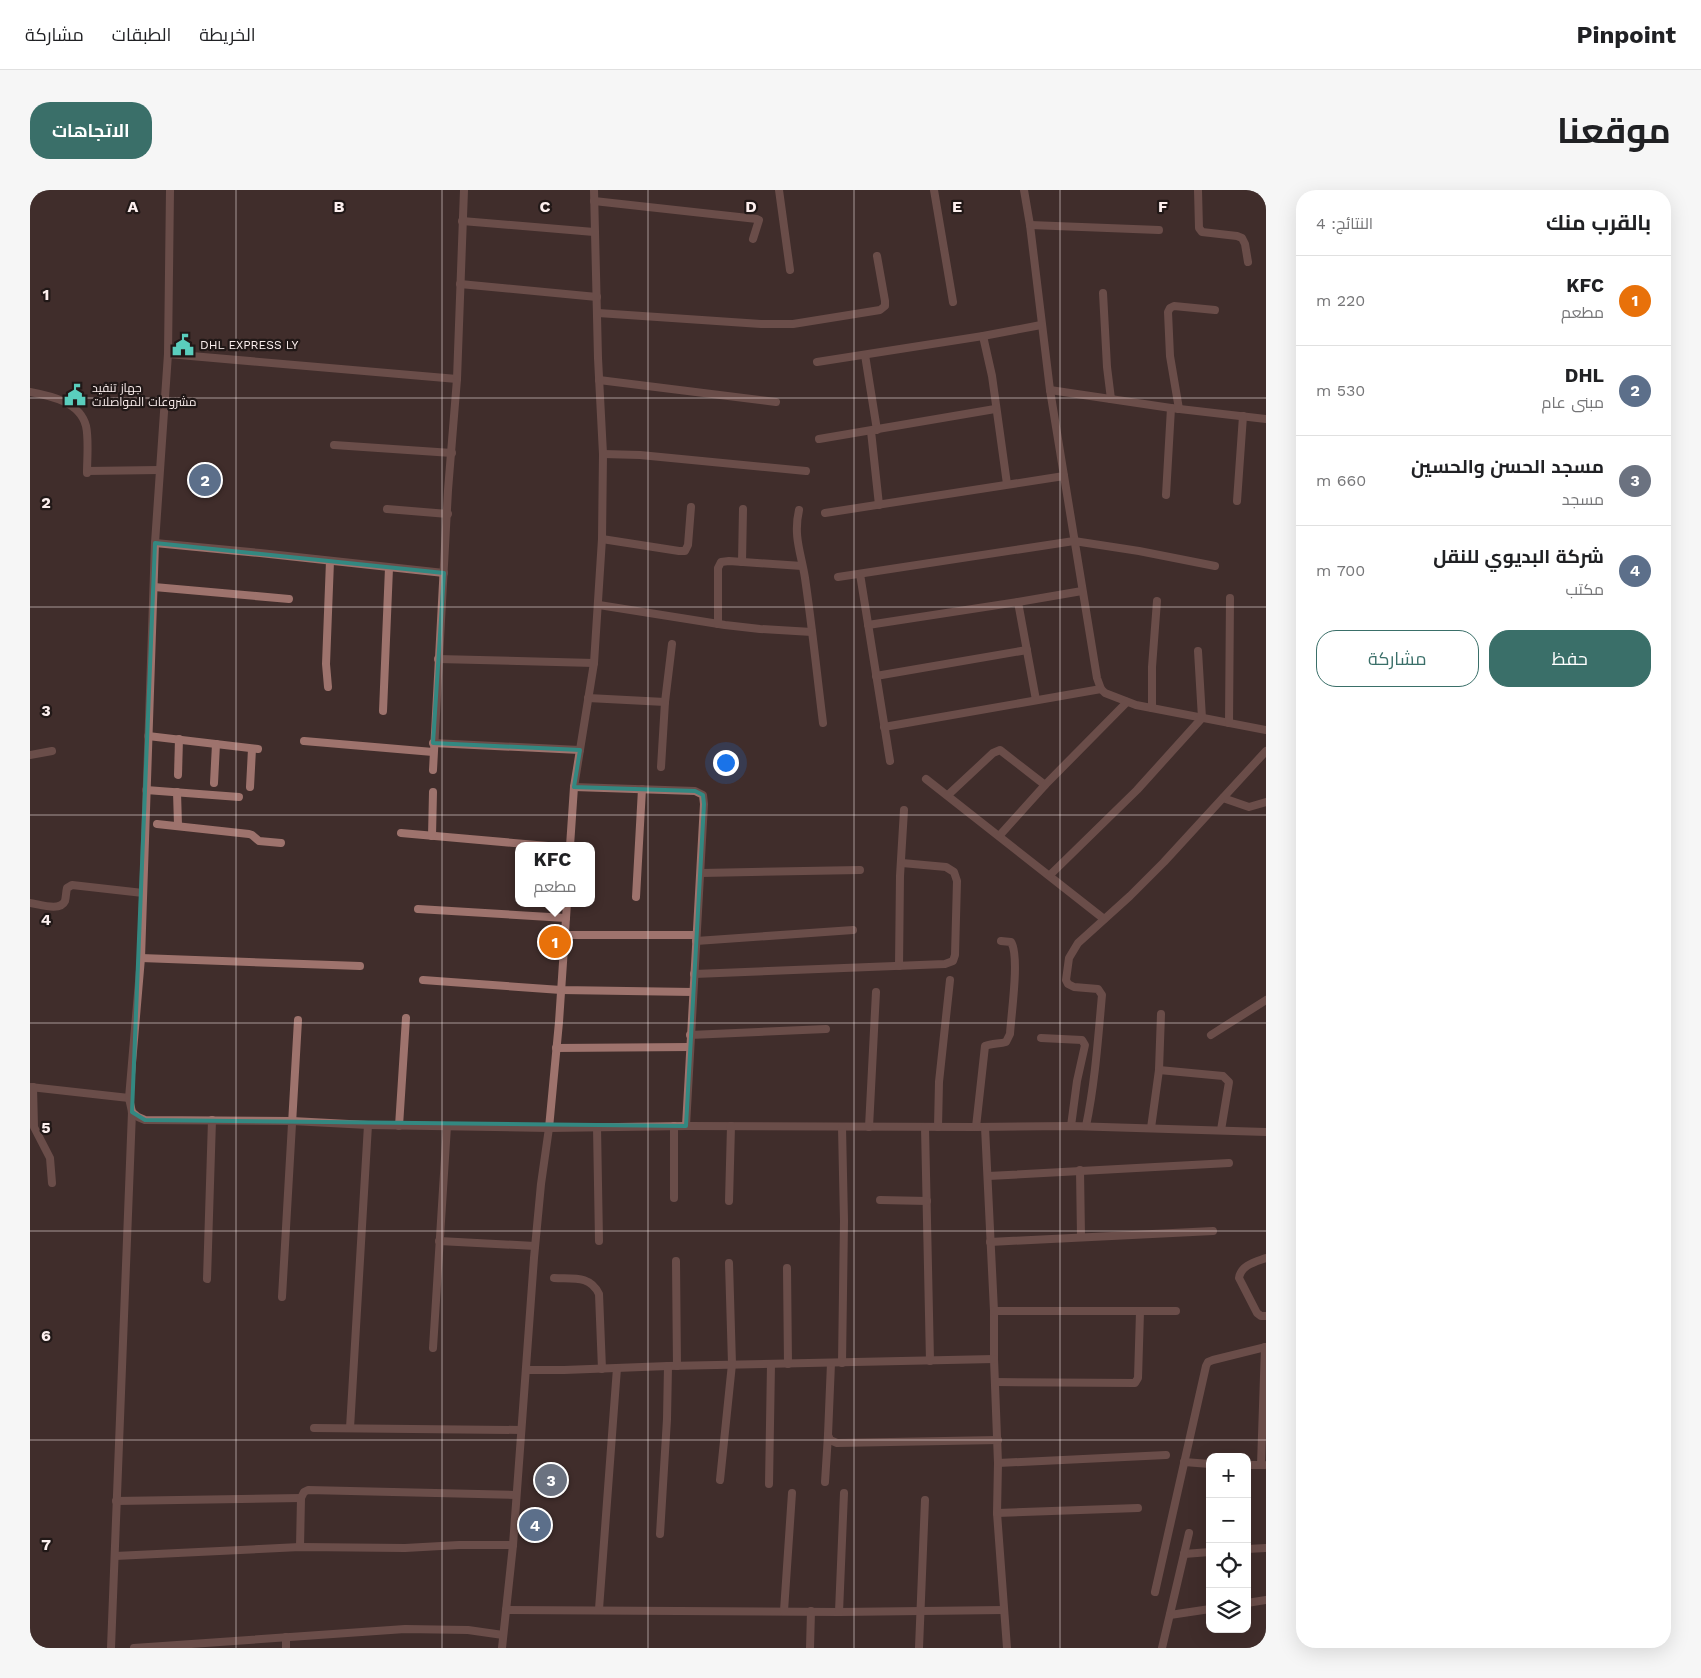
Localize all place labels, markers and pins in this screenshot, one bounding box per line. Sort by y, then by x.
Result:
public building icon: DHL EXPRESS LY [170,332,196,358]
place label: DHL EXPRESS LY [200,338,299,352]
place label: جهاز تنفيد مشروعات المواصلات [92,381,196,409]
public building icon: جهاز تنفيد مشروعات المواصلات [62,382,88,408]
pin: 2 [189,461,221,499]
pin: 1 [539,923,571,961]
pin: 3 [535,1461,567,1499]
pin: 4 [519,1506,551,1544]

